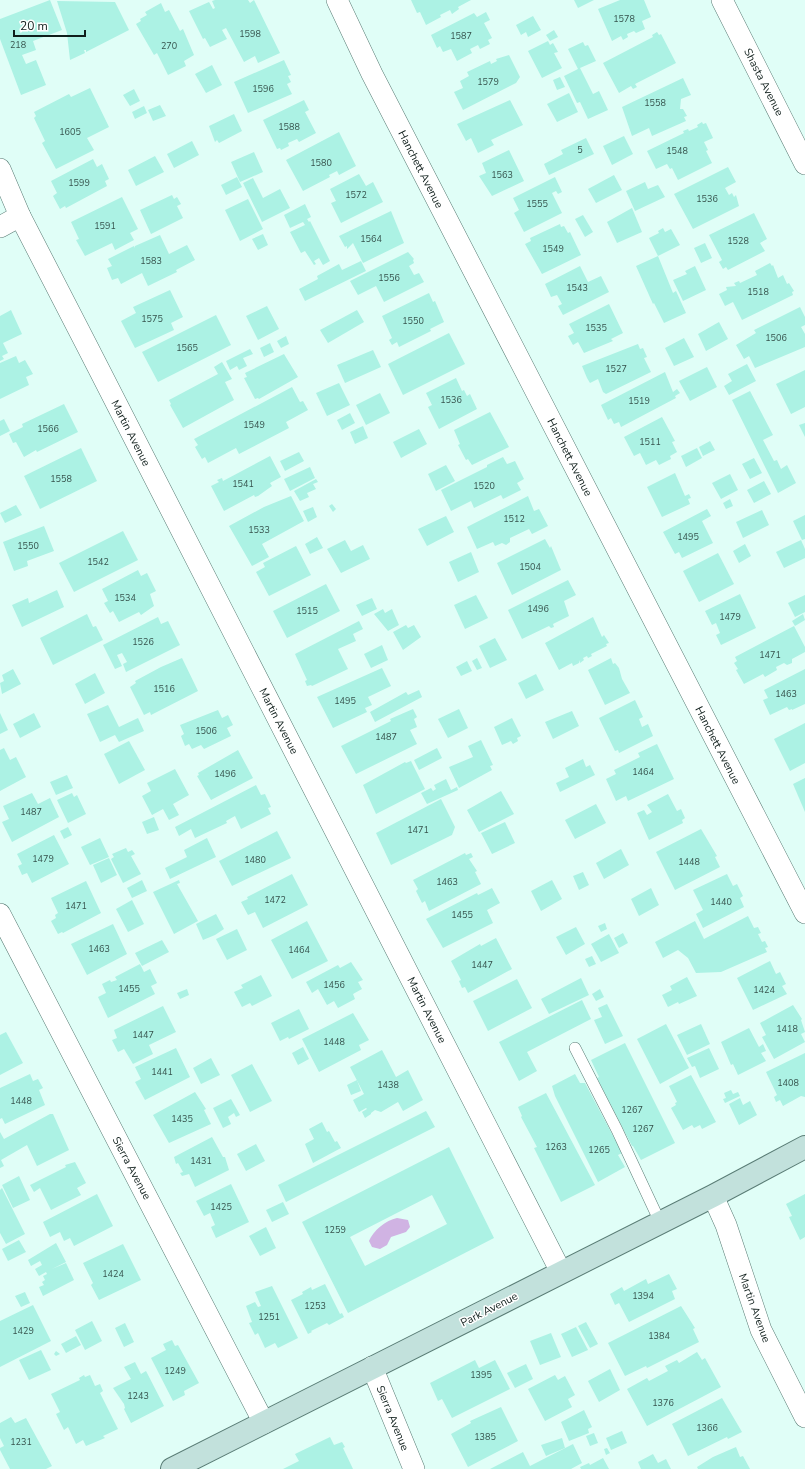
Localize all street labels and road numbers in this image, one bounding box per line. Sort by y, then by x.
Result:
street label: Shasta Avenue [740,46,787,119]
street label: Hanchett Avenue [394,128,447,211]
street label: Martin Avenue [107,398,154,469]
street label: Hanchett Avenue [543,416,596,499]
street label: Martin Avenue [255,686,302,757]
street label: Hanchett Avenue [691,704,744,787]
street label: Martin Avenue [403,975,450,1046]
street label: Sierra Avenue [109,1134,154,1202]
street label: Martin Avenue [735,1272,774,1345]
street label: Park Avenue [458,1289,520,1330]
street label: Sierra Avenue [373,1383,412,1453]

